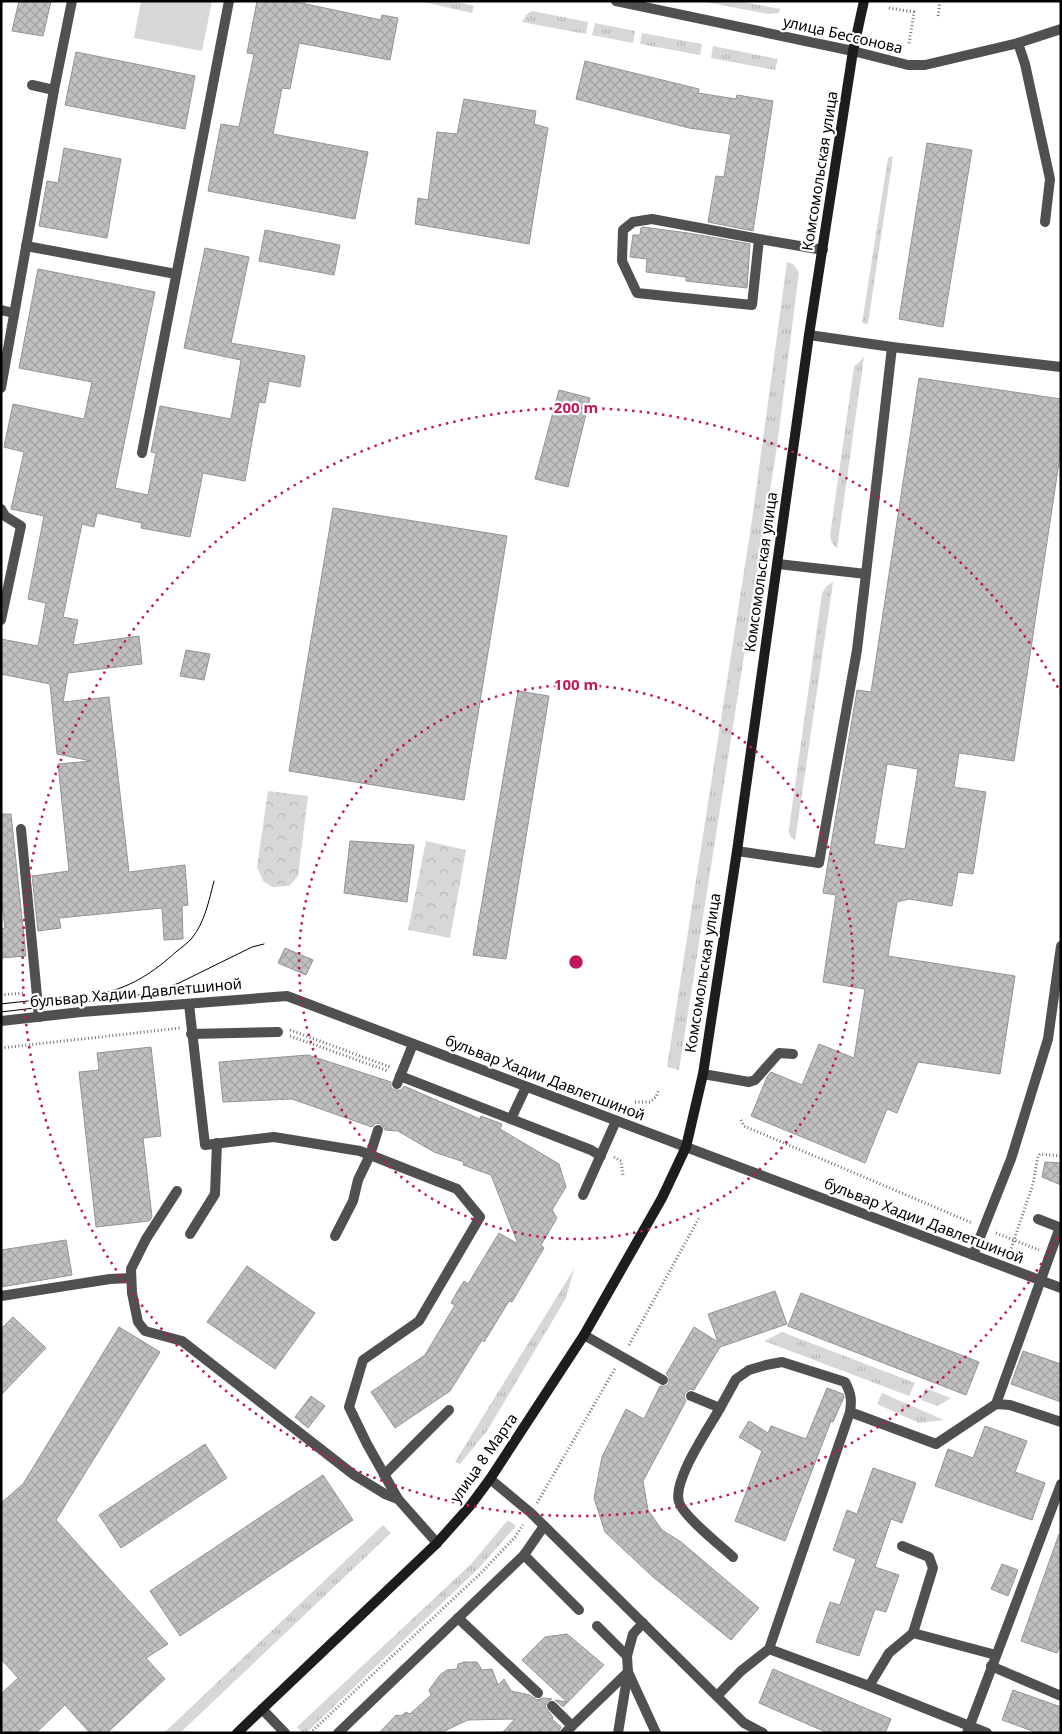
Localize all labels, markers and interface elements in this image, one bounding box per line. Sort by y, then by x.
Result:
street label: улица Бессонова [781,11,905,58]
street label: Комсомольская улица [796,89,842,252]
text: 200 m [554,397,598,417]
street label: Комсомольская улица [739,490,781,653]
text: 100 m [554,674,598,694]
street label: Комсомольская улица [679,891,725,1054]
centre of rings [567,953,585,971]
street label: бульвар Хадии Давлетшиной [29,973,243,1011]
street label: бульвар Хадии Давлетшиной [443,1030,648,1125]
street label: бульвар Хадии Давлетшиной [822,1173,1027,1268]
street label: улица 8 Марта [445,1409,522,1506]

